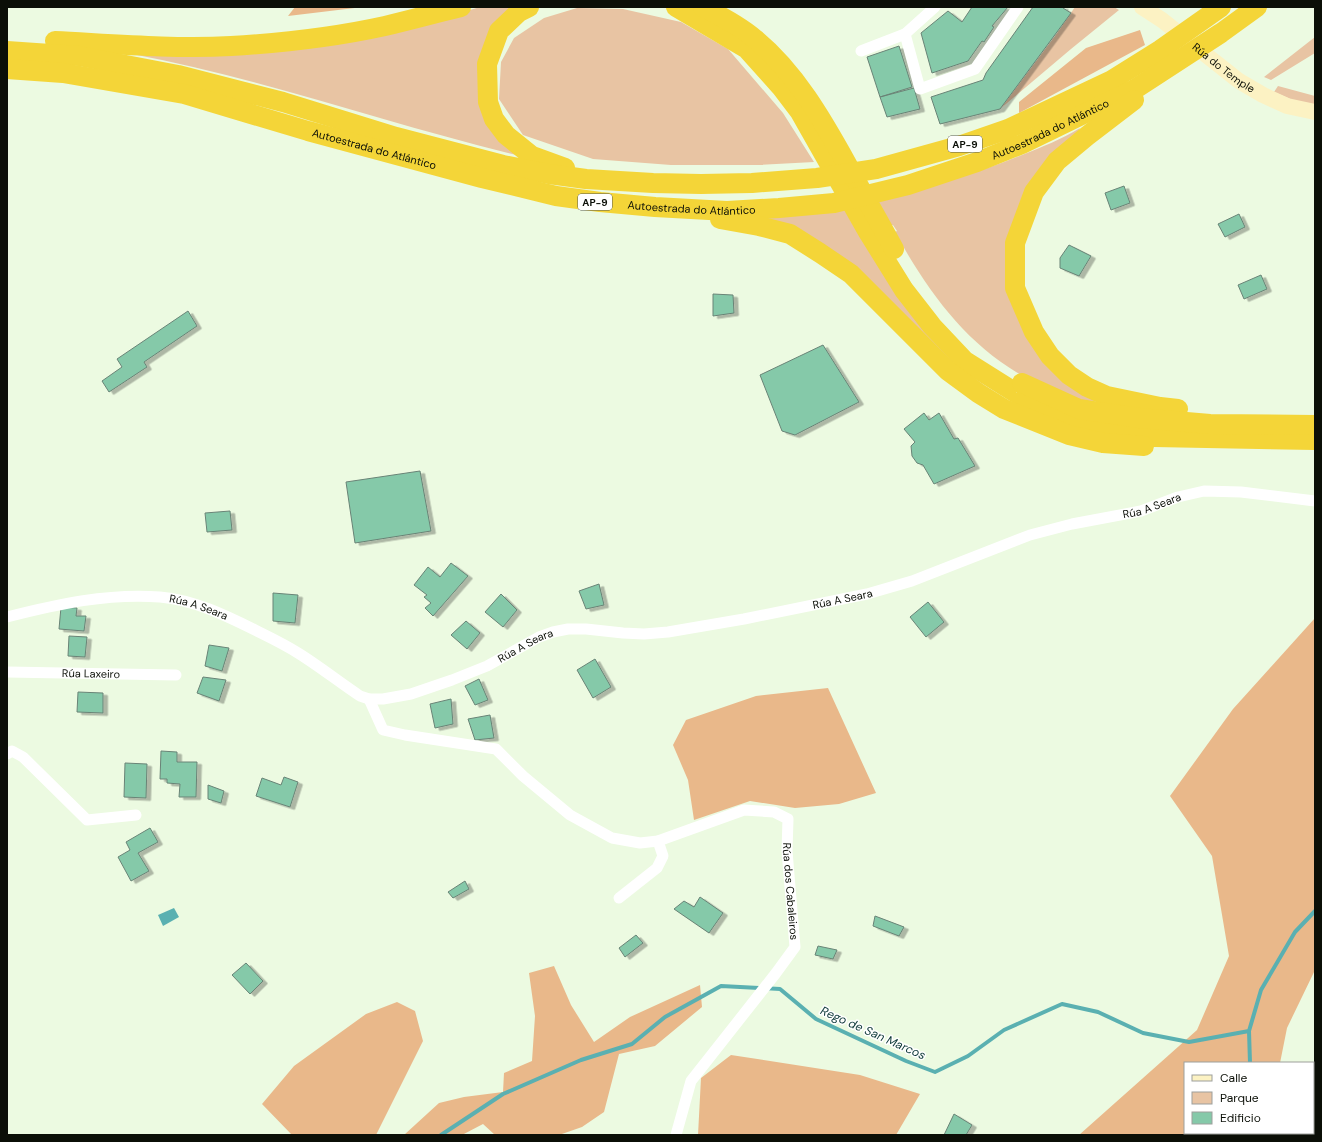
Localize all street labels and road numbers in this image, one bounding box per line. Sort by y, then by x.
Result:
street label: Rúa do Temple [1190,40,1258,96]
street label: Autoestrada do Atlántico [990,96,1111,162]
street label: Autoestrada do Atlántico [311,125,438,172]
road number: AP-9 [948,136,982,152]
road number: AP-9 [578,194,612,210]
street label: Autoestrada do Atlántico [627,198,756,218]
street label: Rúa A Seara [1122,490,1183,521]
street label: Rúa A Seara [811,586,874,612]
street label: Rúa A Seara [168,591,230,623]
street label: Rúa A Seara [495,626,555,666]
street label: Rúa Laxeiro [62,666,120,681]
street label: Rúa dos Cabaleiros [780,842,801,941]

